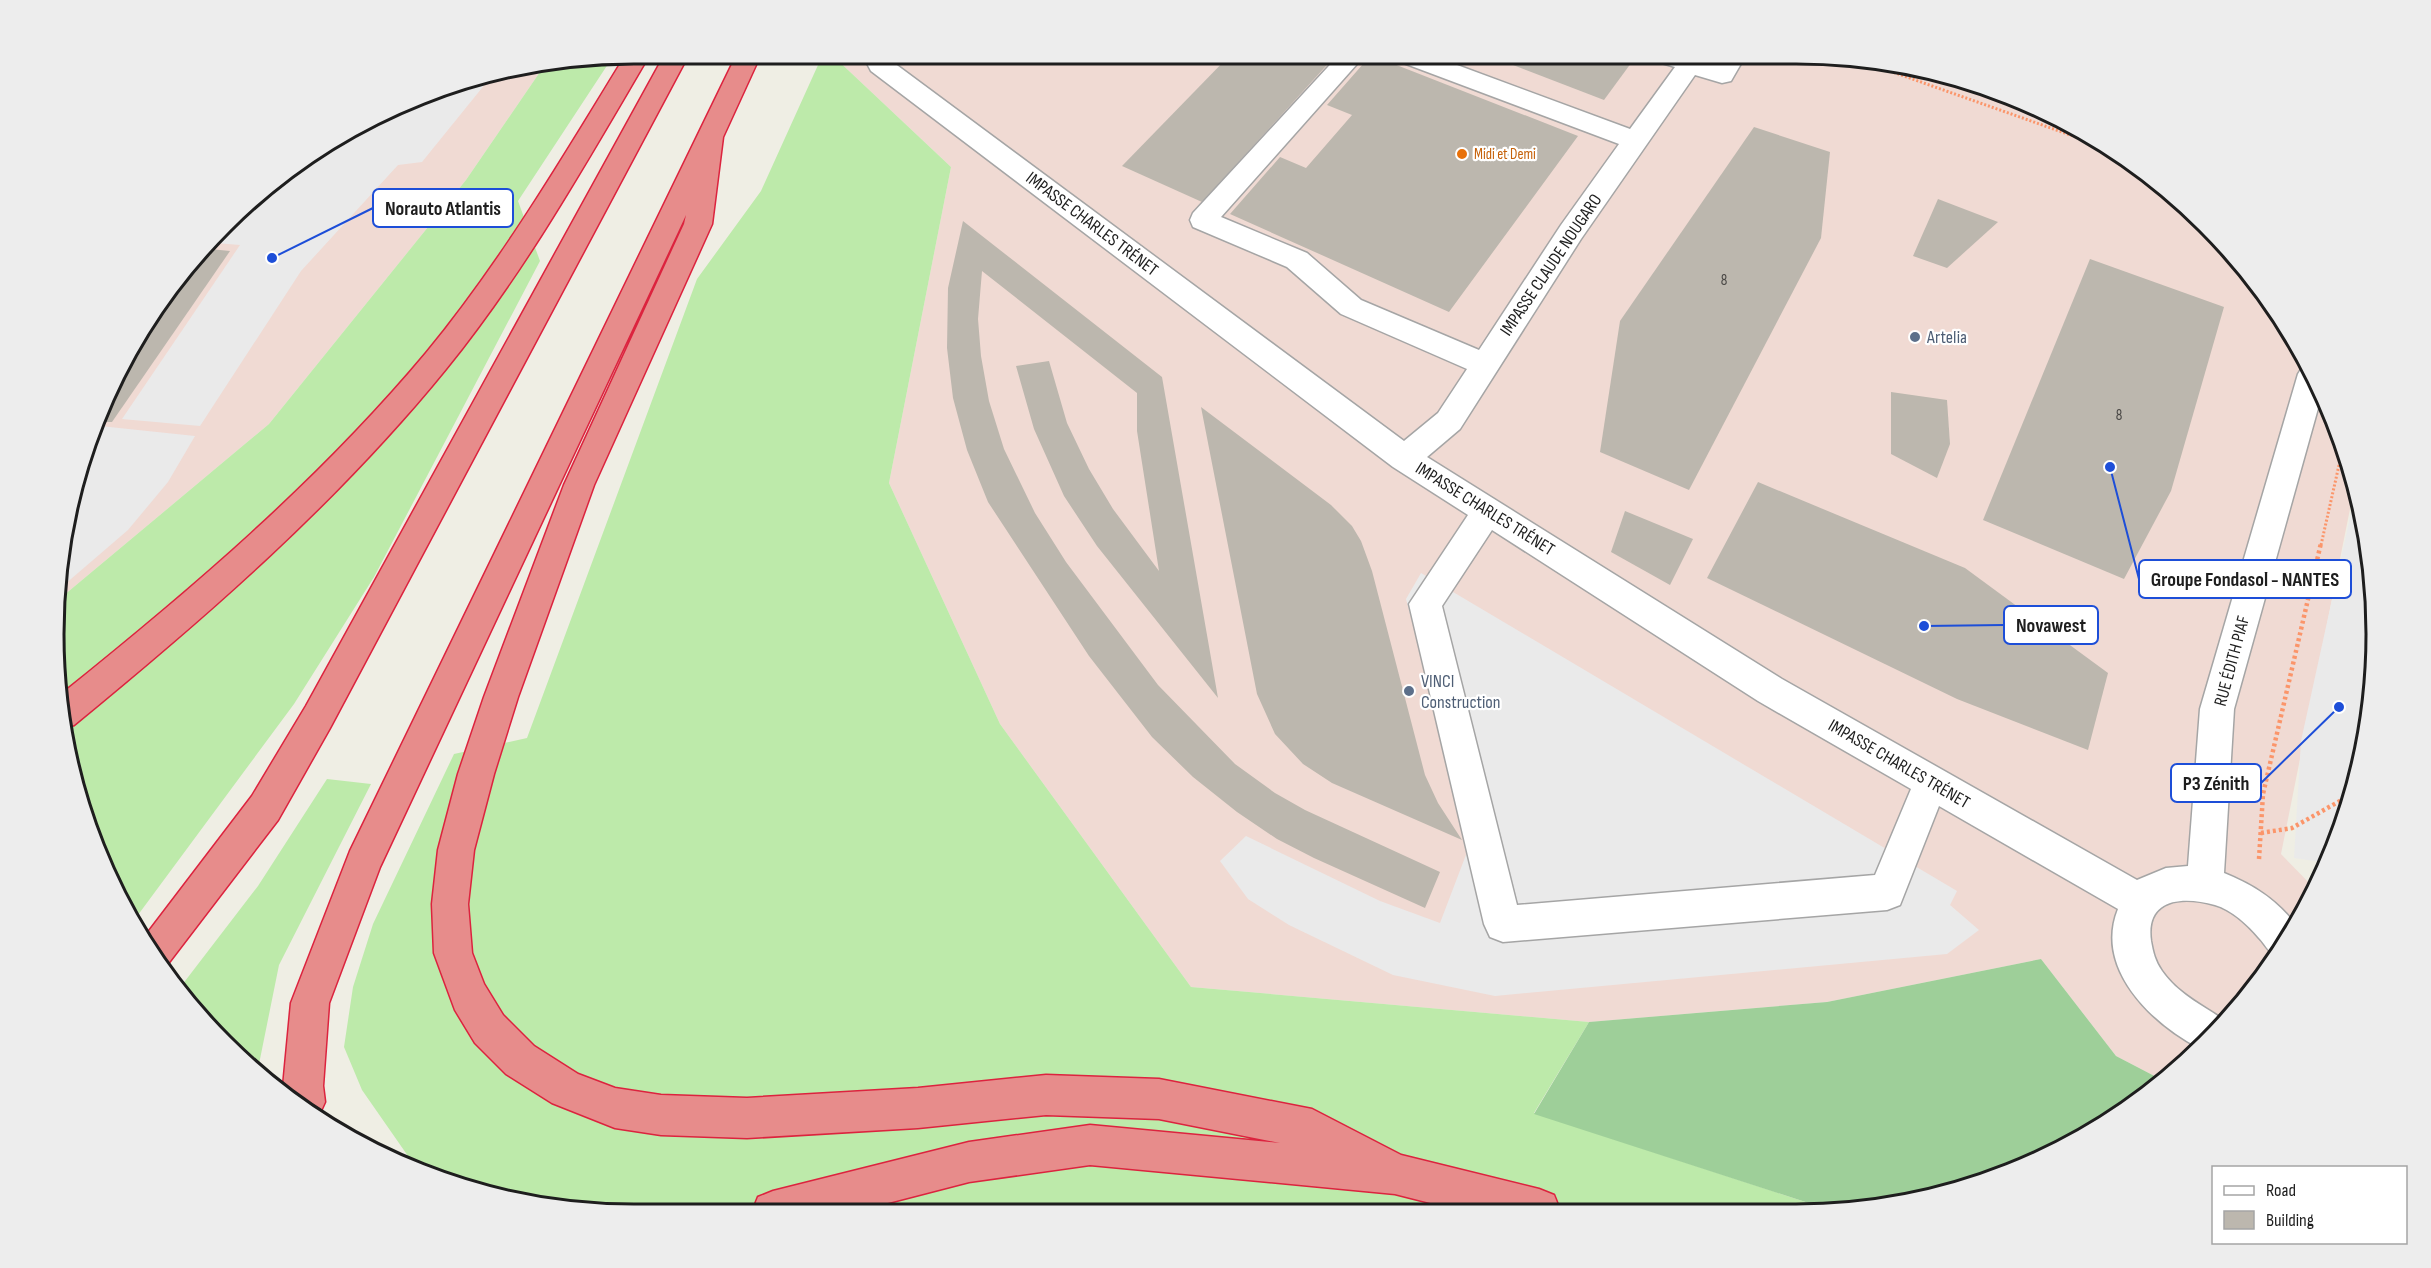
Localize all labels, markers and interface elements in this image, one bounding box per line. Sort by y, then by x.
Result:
place label: Midi et Demi [1474,145,1536,164]
marker: Midi et Demi [1455,147,1469,161]
street label: IMPASSE CHARLES TRÉNET [1022,167,1162,281]
callout: Norauto Atlantis [373,189,513,227]
street label: IMPASSE CLAUDE NOUGARO [1496,190,1606,340]
text: Norauto Atlantis [385,197,501,221]
house number: 8 [1721,271,1727,290]
place label: Artelia [1926,327,1967,348]
marker: Artelia [1908,330,1922,344]
house number: 8 [2116,406,2122,425]
street label: IMPASSE CHARLES TRÉNET [1412,458,1558,560]
callout: Groupe Fondasol - NANTES [2139,560,2351,598]
text: Groupe Fondasol - NANTES [2151,568,2339,592]
callout: Novawest [2004,606,2098,644]
text: Novawest [2016,614,2086,638]
street label: RUE ÉDITH PIAF [2210,614,2254,708]
place label: VINCI Construction [1421,671,1501,713]
marker: VINCI Construction [1402,684,1416,698]
street label: IMPASSE CHARLES TRÉNET [1824,715,1974,813]
callout: P3 Zénith [2171,764,2261,802]
text: P3 Zénith [2183,772,2249,796]
legend [2212,1166,2407,1244]
text: Road [2266,1180,2296,1201]
text: Building [2266,1210,2314,1231]

